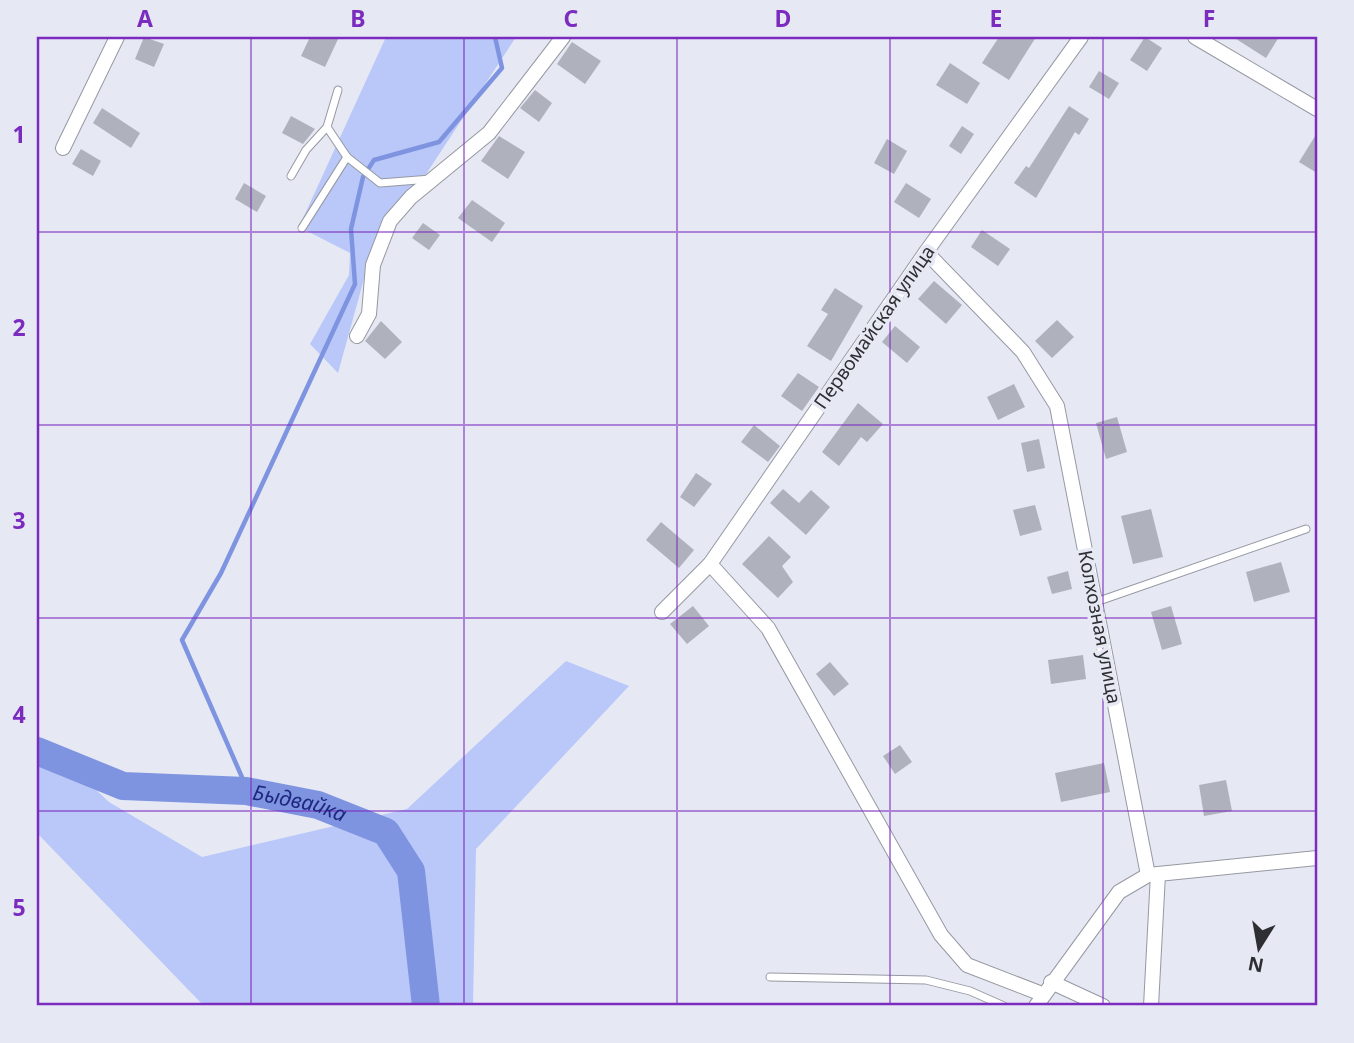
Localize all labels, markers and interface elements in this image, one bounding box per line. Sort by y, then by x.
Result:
text: A [137,2,153,34]
text: B [350,2,366,34]
text: C [564,2,579,34]
text: D [775,2,791,34]
text: E [990,2,1002,34]
text: F [1203,2,1215,34]
text: 1 [12,118,26,150]
street label: Первомайская улица [808,240,940,414]
text: 2 [12,311,26,343]
text: 3 [12,504,26,536]
street label: Колхозная улица [1072,548,1128,706]
text: 4 [12,698,26,730]
water label: Быдвайка [251,778,351,828]
text: 5 [12,891,26,923]
north arrow [1224,914,1294,984]
text: N [1246,950,1266,979]

